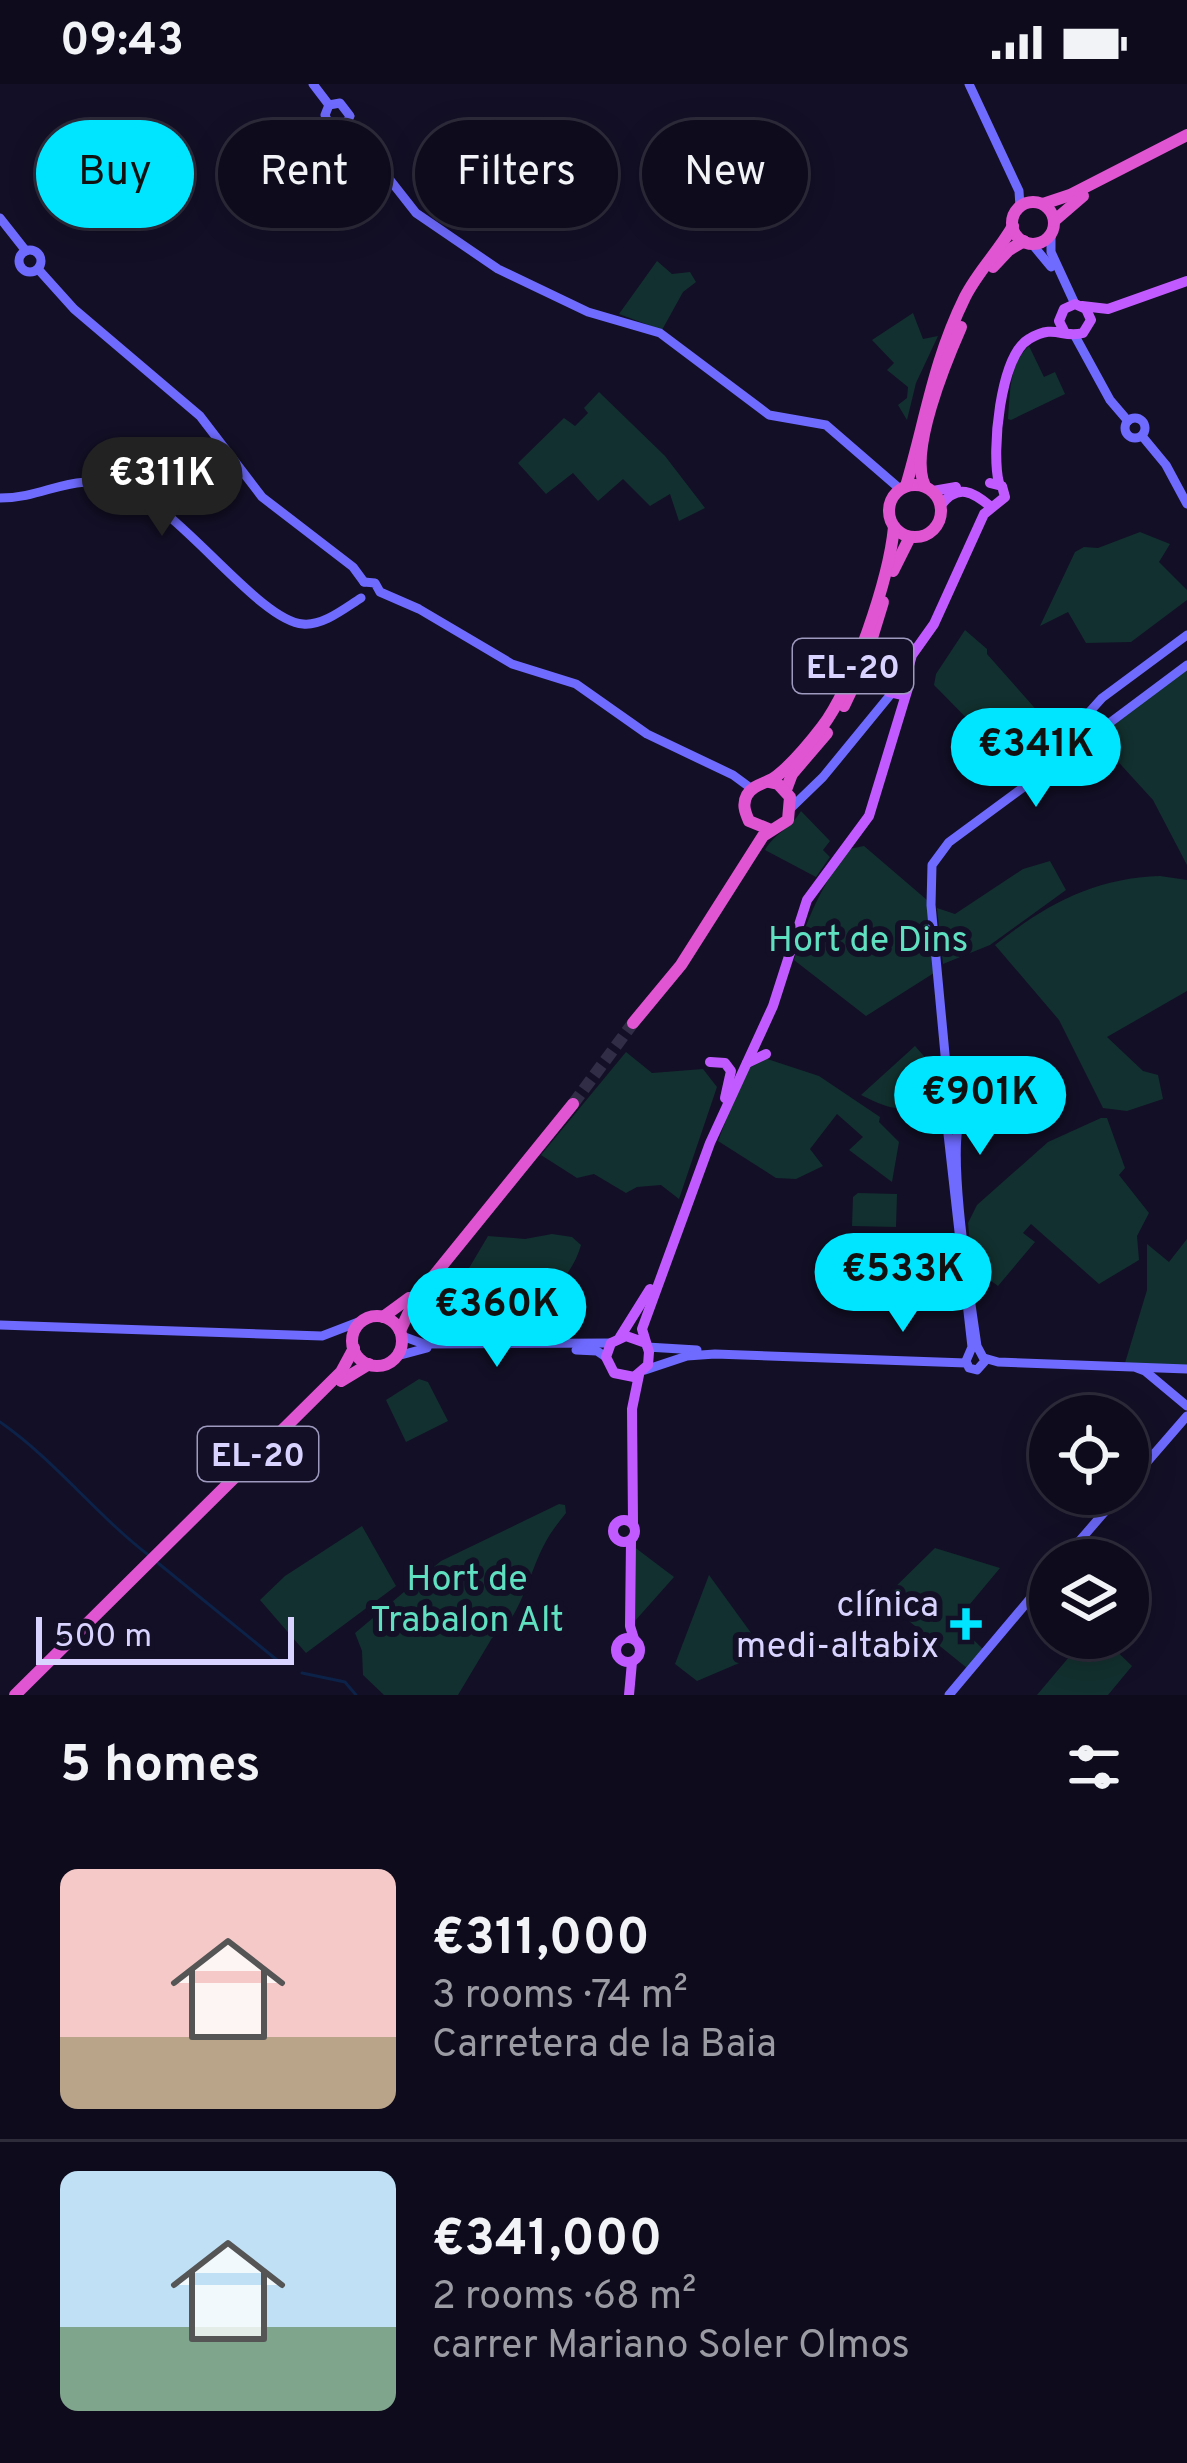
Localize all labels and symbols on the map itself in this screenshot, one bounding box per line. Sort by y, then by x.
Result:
pin: €311K [78,437,246,539]
road number: EL-20 [793,639,913,693]
pin: €341K [952,708,1120,810]
park label: Hort de Dins [768,919,968,965]
pin: €901K [896,1056,1064,1158]
pin: €533K [819,1233,987,1335]
pin: €360K [413,1268,581,1370]
road number: EL-20 [198,1427,318,1481]
park label: Hort de Trabalon Alt [370,1558,564,1645]
place label: clínica medi-altabix [736,1584,939,1671]
marker: clínica medi-altabix [950,1608,982,1640]
scale bar [36,1611,294,1664]

